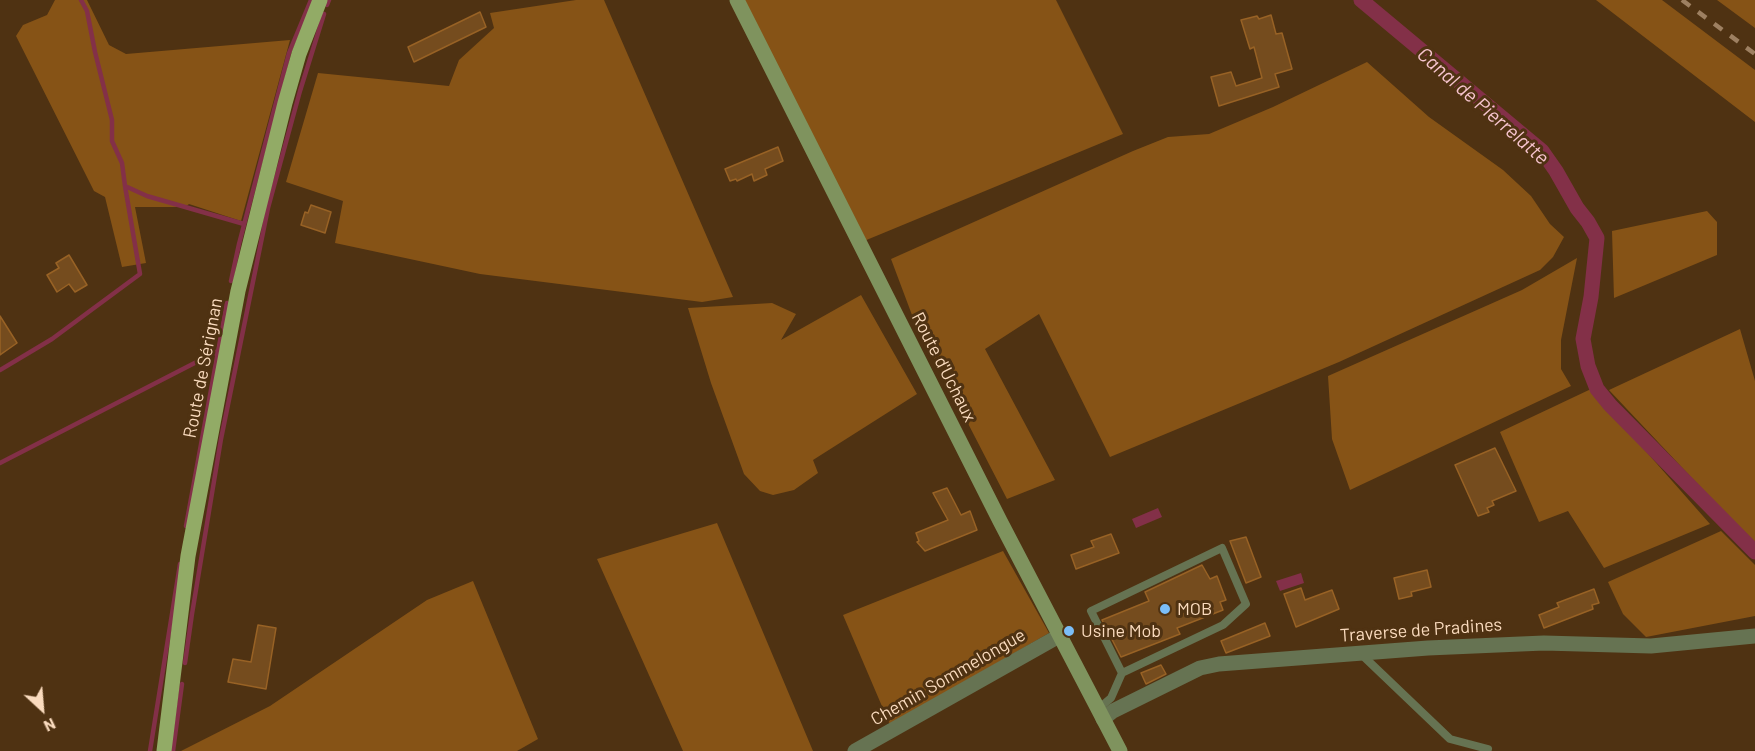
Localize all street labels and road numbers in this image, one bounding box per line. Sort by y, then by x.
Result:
street label: Route de Sérignan [179,296,227,440]
street label: Route d'Uchaux [907,309,981,425]
street label: Traverse de Pradines [1339,614,1503,646]
street label: Chemin Sommelongue [867,624,1029,730]

